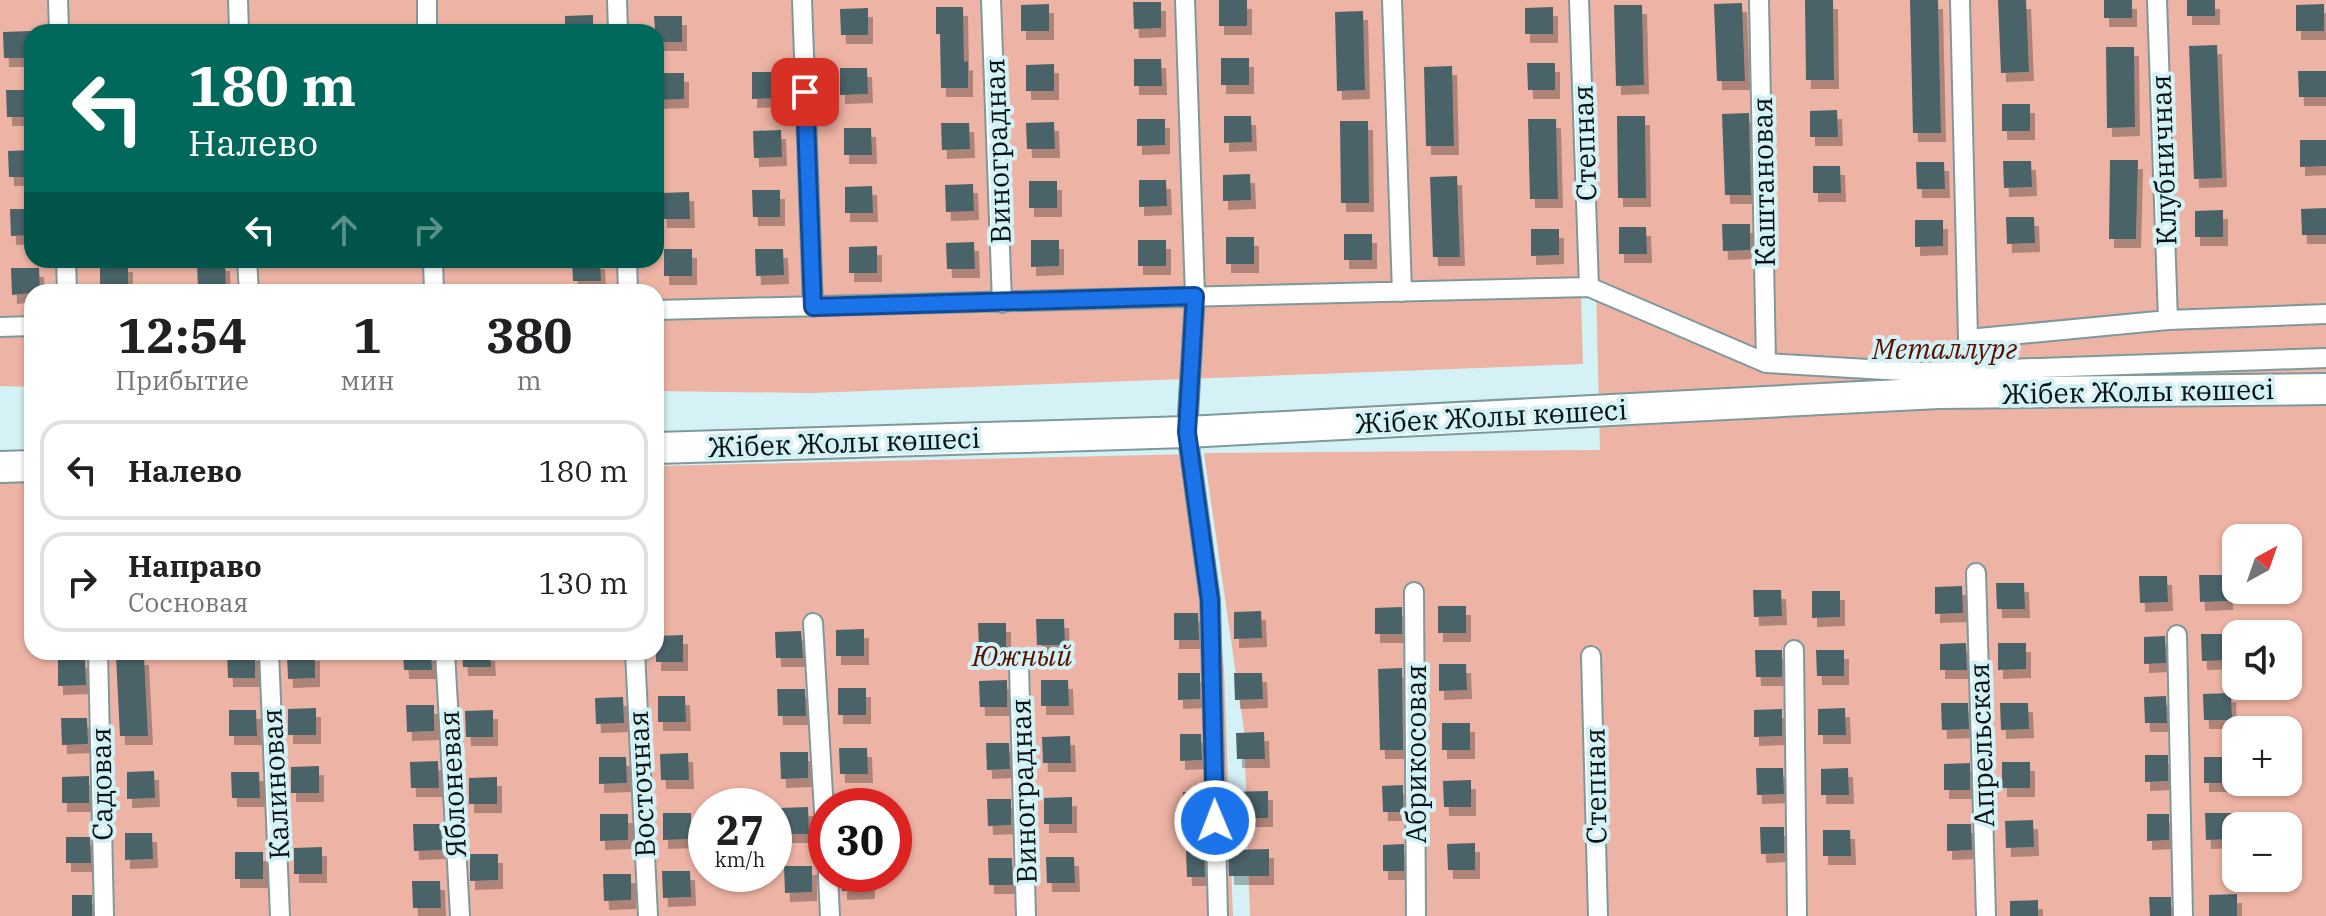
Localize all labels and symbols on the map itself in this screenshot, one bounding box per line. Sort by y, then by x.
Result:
pin [771,58,839,126]
street label: Виноградная [975,58,1019,244]
street label: Клубничная [2142,74,2184,246]
street label: Степная [1563,84,1605,202]
street label: Каштановая [1743,97,1783,267]
park label: Металлург [1871,330,2018,367]
street label: Жібек Жолы көшесі [2001,370,2275,412]
street label: Жібек Жолы көшесі [1354,390,1628,442]
street label: Жібек Жолы көшесі [707,419,981,465]
north arrow [2222,524,2302,604]
park label: Южный [971,637,1072,674]
street label: Апрельская [1960,662,2002,828]
street label: Абрикосовая [1397,664,1434,844]
street label: Виноградная [1001,698,1045,884]
street label: Калиновая [253,708,297,860]
street label: Яблоневая [430,709,474,859]
street label: Восточная [619,710,663,858]
street label: Садовая [82,727,120,841]
street label: Степная [1575,728,1615,844]
position arrow [1173,779,1257,863]
speed limit sign: 30 [808,788,912,892]

